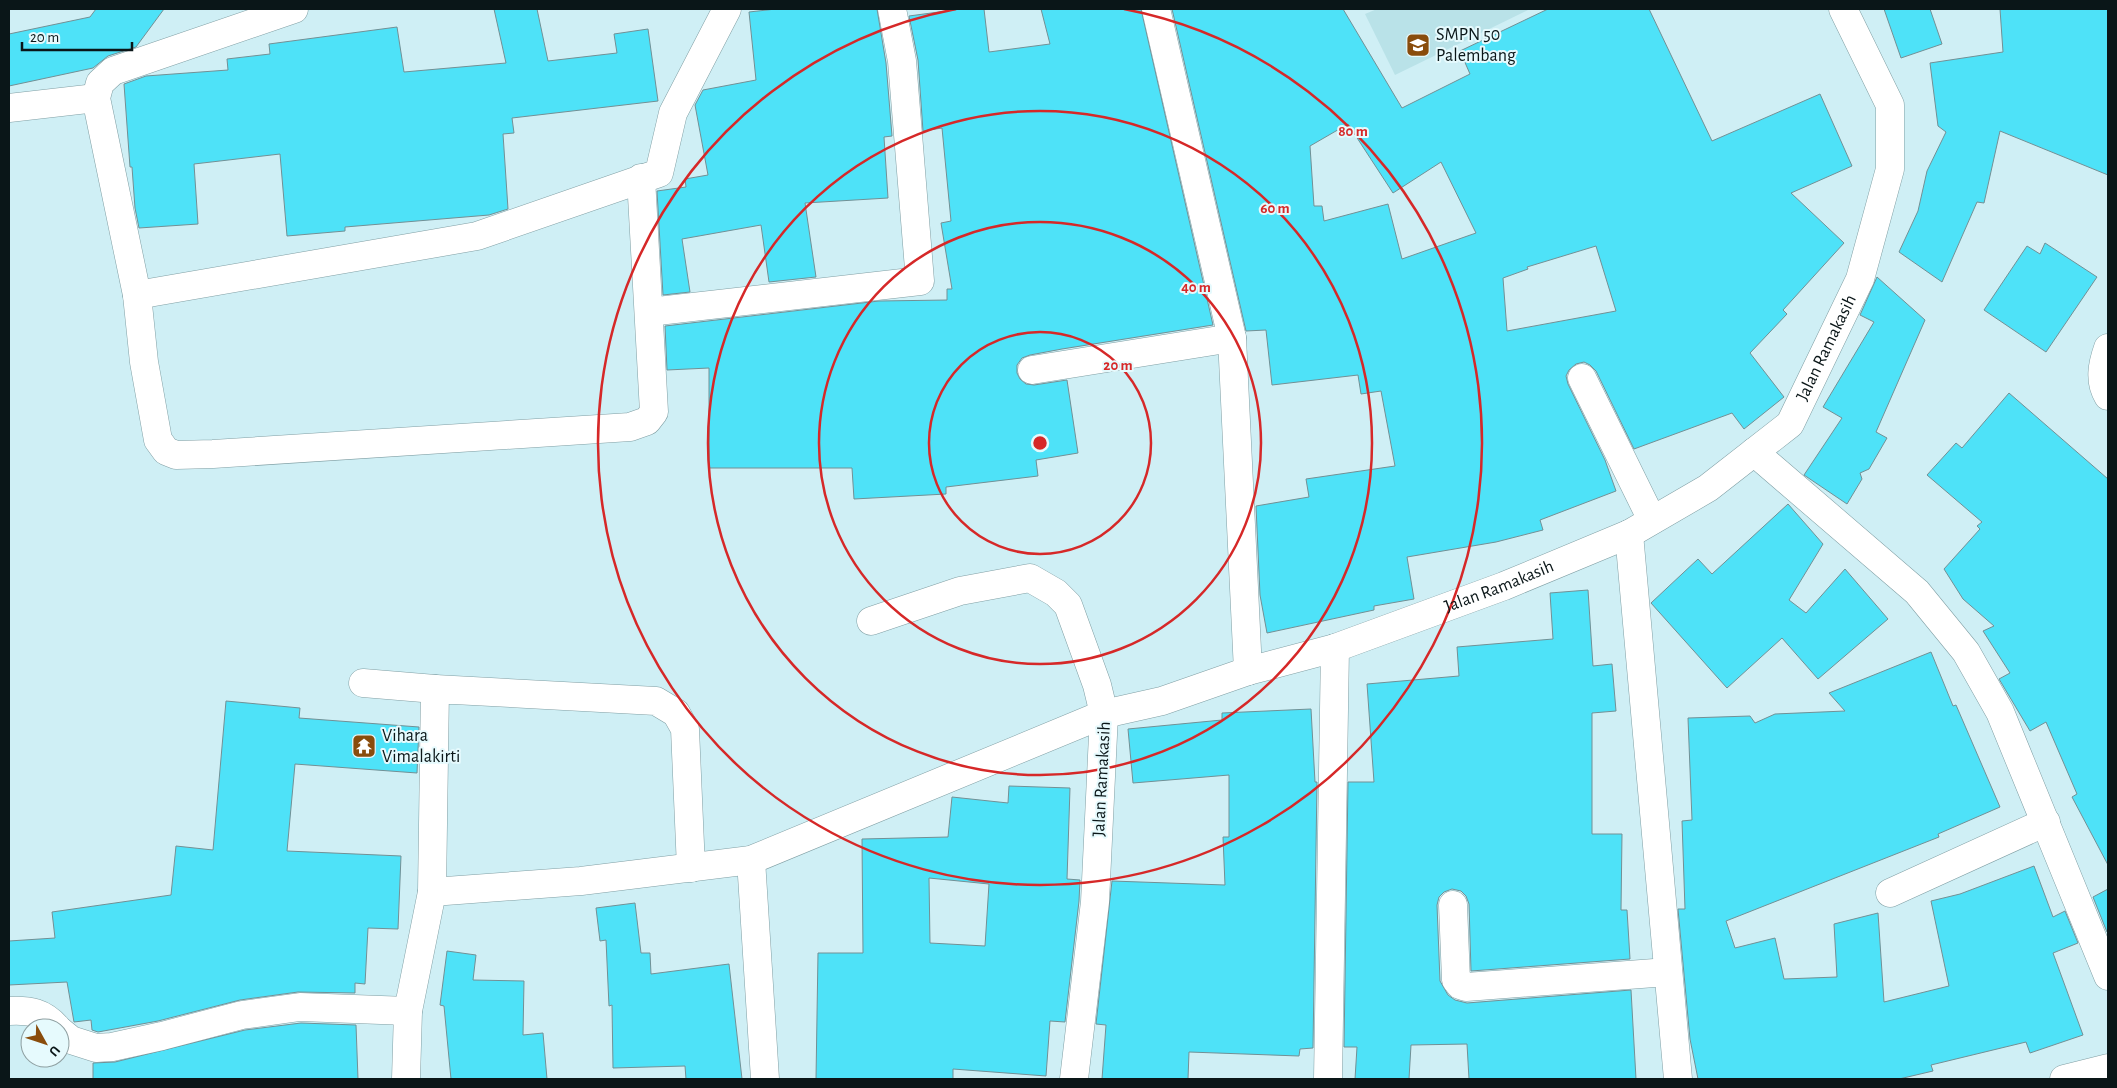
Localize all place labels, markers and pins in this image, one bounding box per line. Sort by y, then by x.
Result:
place label: SMPN 50 Palembang [1436,26,1516,65]
school or university icon: SMPN 50 Palembang [1405,32,1431,58]
centre of rings [1031,434,1049,452]
place label: Vihara Vimalakirti [382,727,460,766]
temple icon: Vihara Vimalakirti [351,733,377,759]

